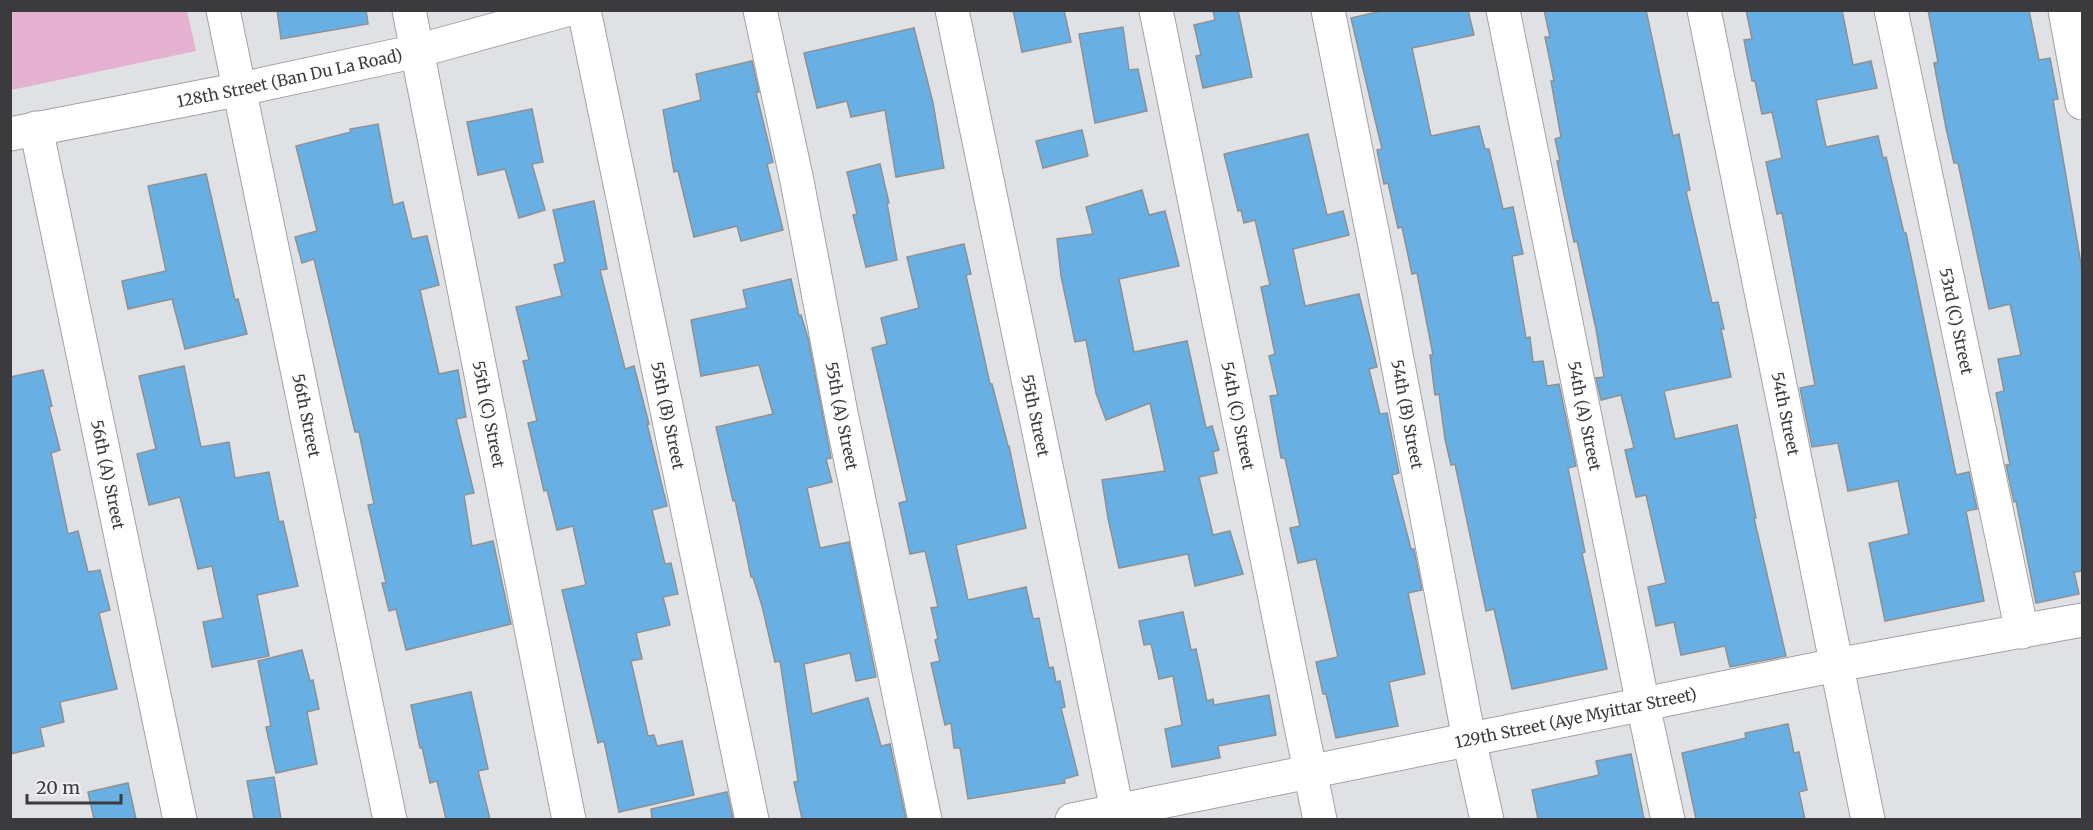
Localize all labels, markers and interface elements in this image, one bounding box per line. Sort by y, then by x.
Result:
street label: 128th Street (Ban Du La Road) [175,44,404,111]
street label: 53rd (C) Street [1936,266,1978,377]
street label: 54th (B) Street [1387,358,1428,471]
street label: 55th (C) Street [468,359,509,470]
street label: 54th (A) Street [1564,359,1606,473]
street label: 55th (B) Street [647,360,689,472]
street label: 55th (A) Street [821,360,863,472]
street label: 54th (C) Street [1217,360,1259,472]
street label: 54th Street [1768,370,1804,458]
street label: 56th Street [288,372,325,460]
street label: 55th Street [1017,372,1054,459]
street label: 56th (A) Street [87,418,129,532]
street label: 129th Street (Aye Myittar Street) [1453,684,1698,752]
scale bar [27,767,122,805]
text: 20 m [36,776,80,799]

